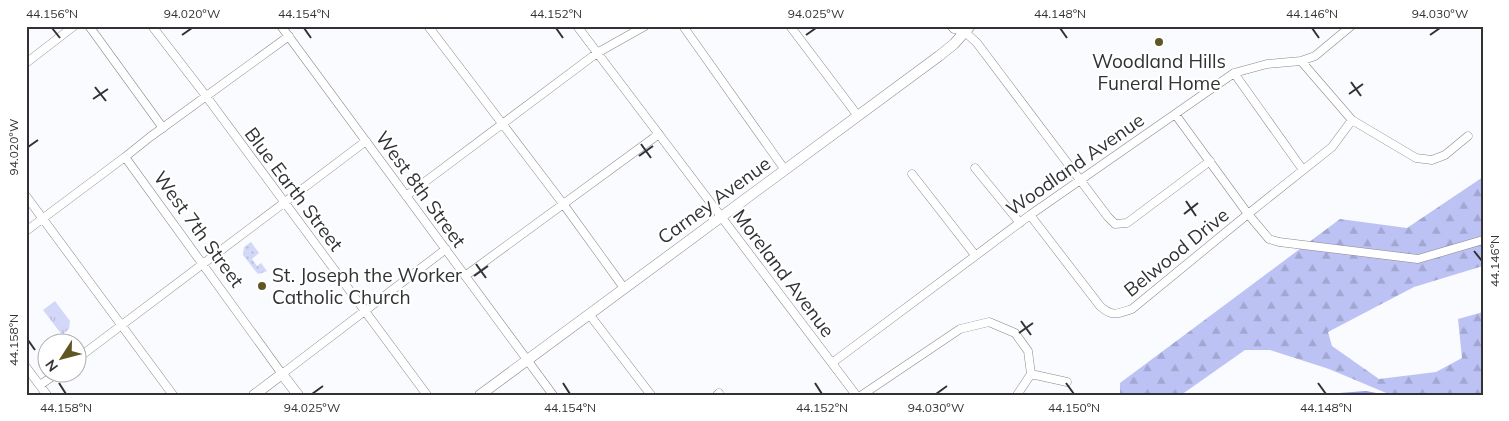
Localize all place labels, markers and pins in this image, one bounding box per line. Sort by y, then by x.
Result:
marker: Woodland Hills Funeral Home [1153,36,1165,48]
place label: Woodland Hills Funeral Home [1092,49,1226,95]
place label: St. Joseph the Worker Catholic Church [272,263,462,309]
marker: St. Joseph the Worker Catholic Church [256,280,268,292]

